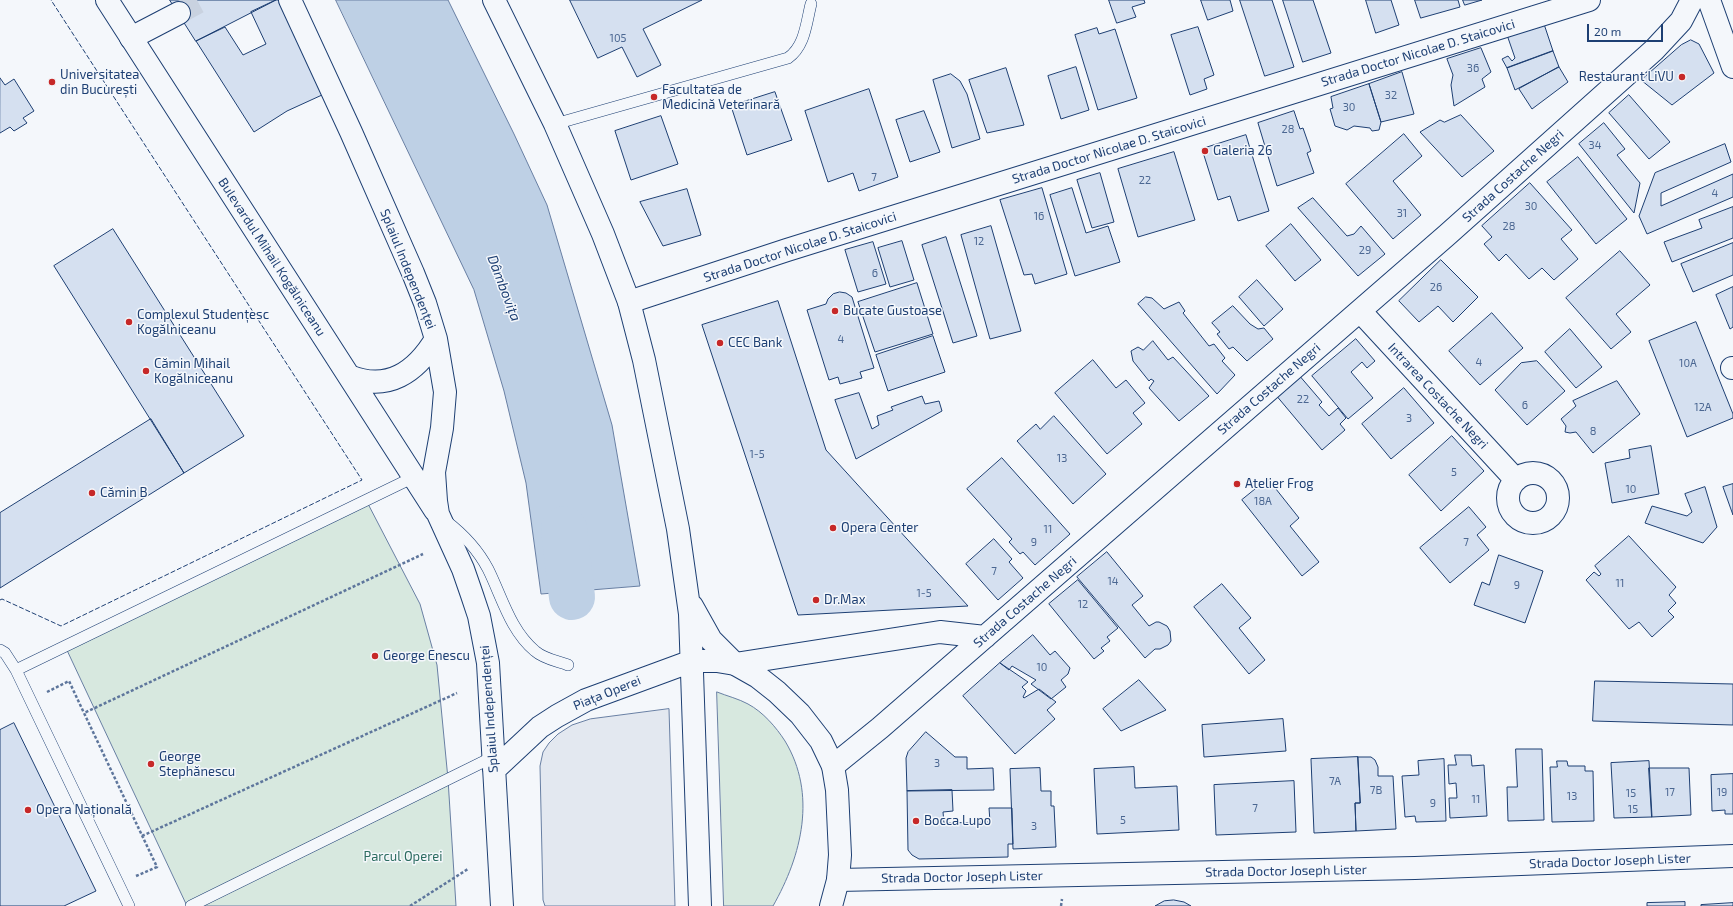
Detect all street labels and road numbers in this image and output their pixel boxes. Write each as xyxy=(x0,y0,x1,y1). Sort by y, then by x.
street label: Strada Doctor Nicolae D. Staicovici xyxy=(1319,16,1517,90)
street label: Strada Doctor Nicolae D. Staicovici xyxy=(1010,113,1208,187)
street label: Strada Costache Negri xyxy=(1459,126,1567,226)
street label: Bulevardul Mihail Kogălniceanu xyxy=(215,175,329,339)
street label: Splaiul Independenței xyxy=(377,207,439,331)
street label: Strada Doctor Nicolae D. Staicovici xyxy=(702,208,898,286)
street label: Strada Costache Negri xyxy=(1214,340,1324,438)
street label: Intrarea Costache Negri xyxy=(1385,340,1491,452)
street label: Strada Costache Negri xyxy=(970,553,1080,651)
street label: Splaiul Independenței xyxy=(477,645,501,773)
street label: Piața Operei xyxy=(571,672,643,714)
street label: Strada Doctor Joseph Lister xyxy=(1529,850,1691,872)
street label: Strada Doctor Joseph Lister xyxy=(1205,862,1367,880)
street label: Strada Doctor Joseph Lister xyxy=(881,868,1043,886)

